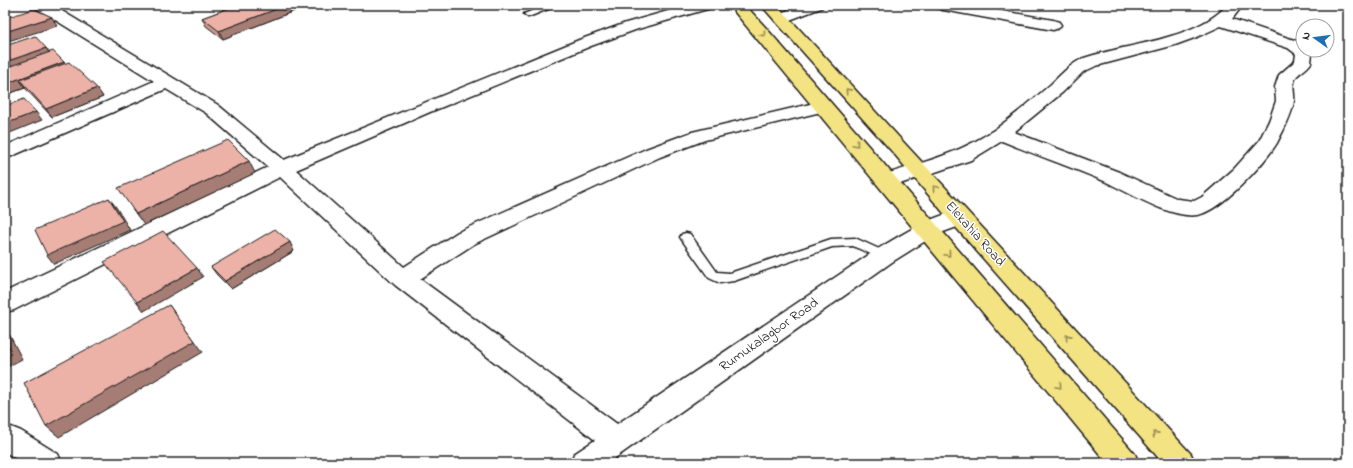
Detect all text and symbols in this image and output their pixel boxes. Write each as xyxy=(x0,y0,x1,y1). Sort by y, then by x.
north arrow xyxy=(1295,18,1335,58)
one-way arrow xyxy=(758,29,766,37)
text: N xyxy=(1298,30,1315,41)
one-way arrow xyxy=(845,88,853,96)
one-way arrow xyxy=(851,139,858,147)
one-way arrow xyxy=(932,185,939,193)
street label: Elekahia Road xyxy=(940,197,1010,271)
one-way arrow xyxy=(944,250,951,257)
street label: Rumukalagbor Road xyxy=(715,293,824,378)
one-way arrow xyxy=(1065,335,1072,342)
one-way arrow xyxy=(1055,381,1062,388)
one-way arrow xyxy=(1152,431,1159,439)

